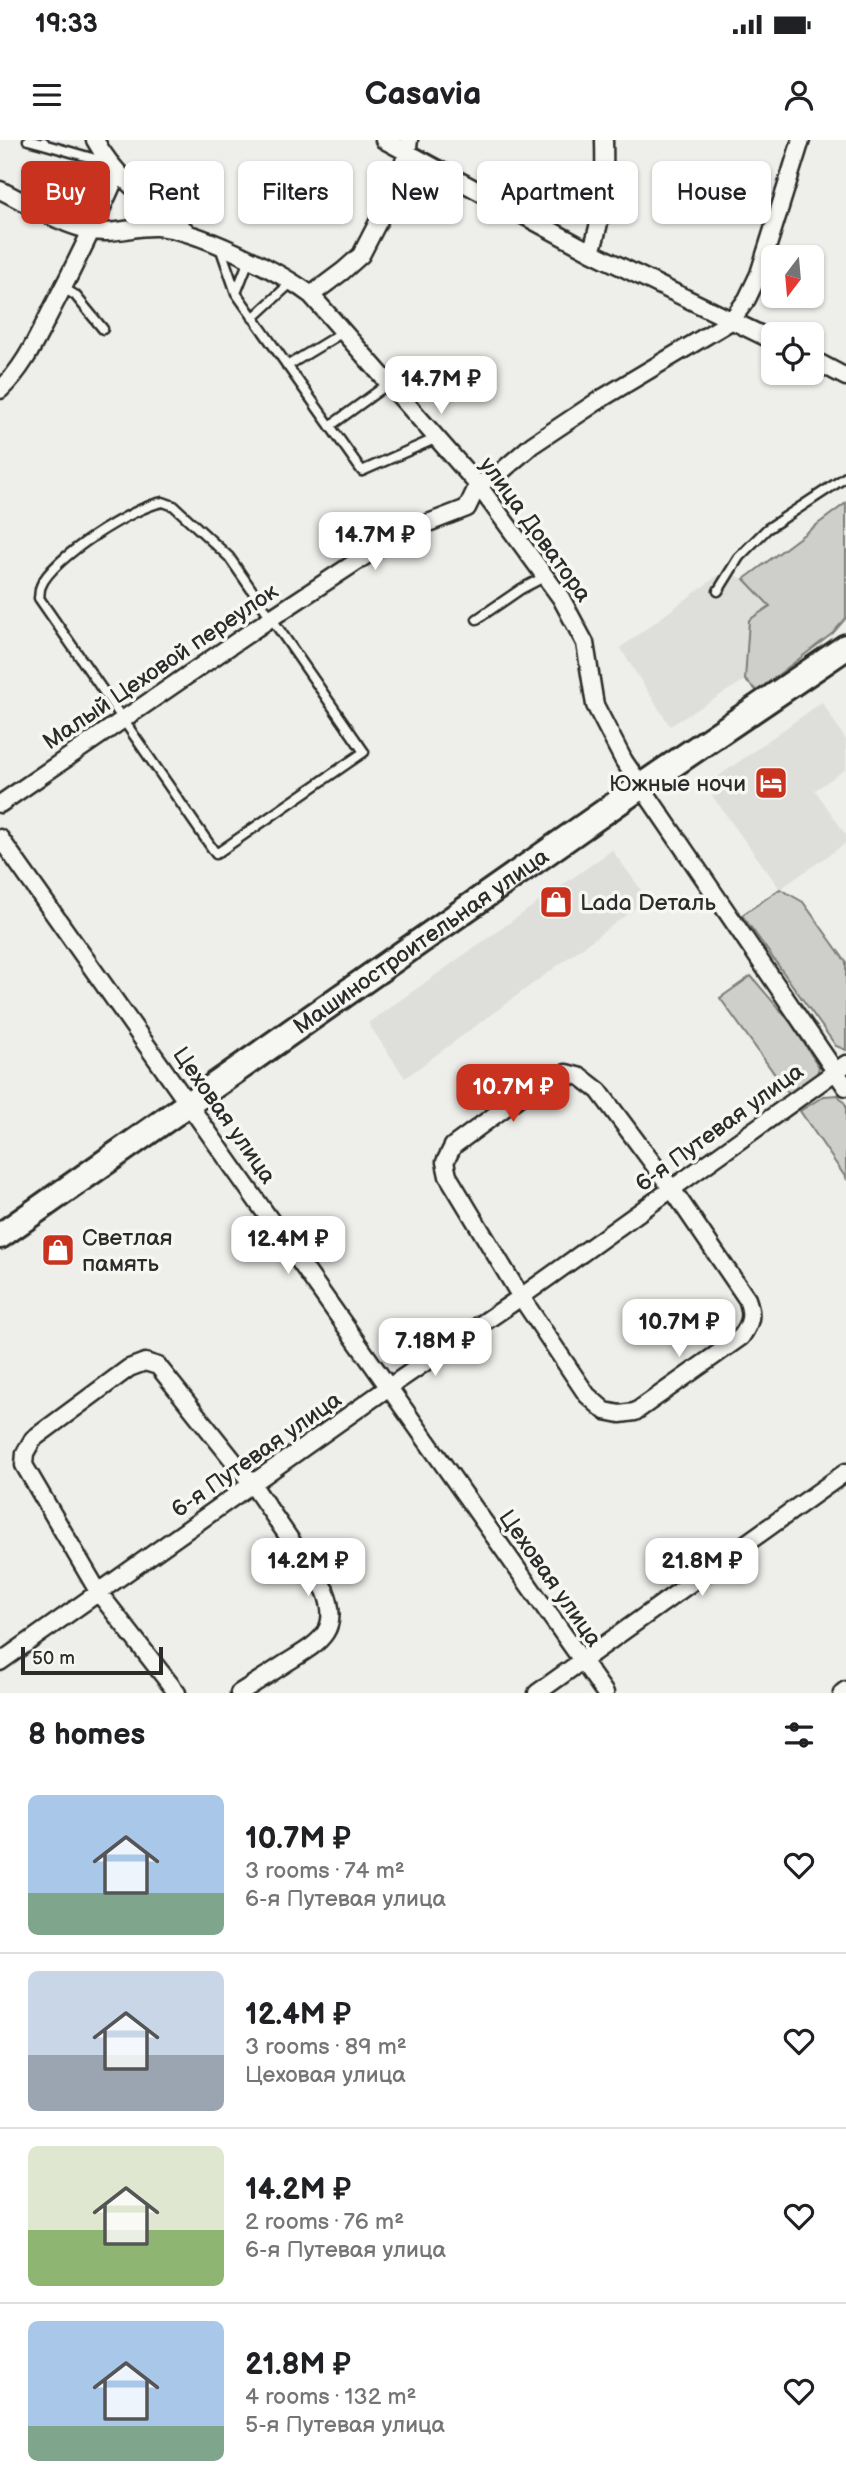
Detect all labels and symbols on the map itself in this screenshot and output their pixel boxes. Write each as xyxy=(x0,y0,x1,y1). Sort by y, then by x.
north arrow xyxy=(761,245,824,308)
pin: 14.7M ₽ xyxy=(376,356,506,416)
street label: улица Доватора xyxy=(473,452,597,608)
pin: 14.7M ₽ xyxy=(310,512,440,572)
street label: Малый Цеховой переулок xyxy=(38,577,284,756)
hotel icon: Южные ночи xyxy=(752,764,790,802)
place label: Южные ночи xyxy=(609,770,746,798)
street label: Машиностроительная улица xyxy=(288,842,555,1041)
shop icon: Lada Dеталь xyxy=(537,883,575,921)
place label: Lada Dеталь xyxy=(580,889,716,917)
street label: Цеховая улица xyxy=(167,1042,282,1190)
street label: 6-я Путевая улица xyxy=(630,1057,809,1198)
pin: 10.7M ₽ xyxy=(448,1065,578,1124)
pin: 12.4M ₽ xyxy=(223,1216,353,1276)
place label: Светлая память xyxy=(82,1224,173,1278)
shop icon: Светлая память xyxy=(39,1231,77,1269)
pin: 10.7M ₽ xyxy=(614,1300,744,1359)
pin: 7.18M ₽ xyxy=(370,1318,500,1378)
street label: 6-я Путевая улица xyxy=(166,1385,347,1524)
street label: Цеховая улица xyxy=(493,1505,608,1653)
pin: 14.2M ₽ xyxy=(243,1538,373,1598)
pin: 21.8M ₽ xyxy=(637,1538,767,1598)
scale bar xyxy=(21,1644,163,1676)

